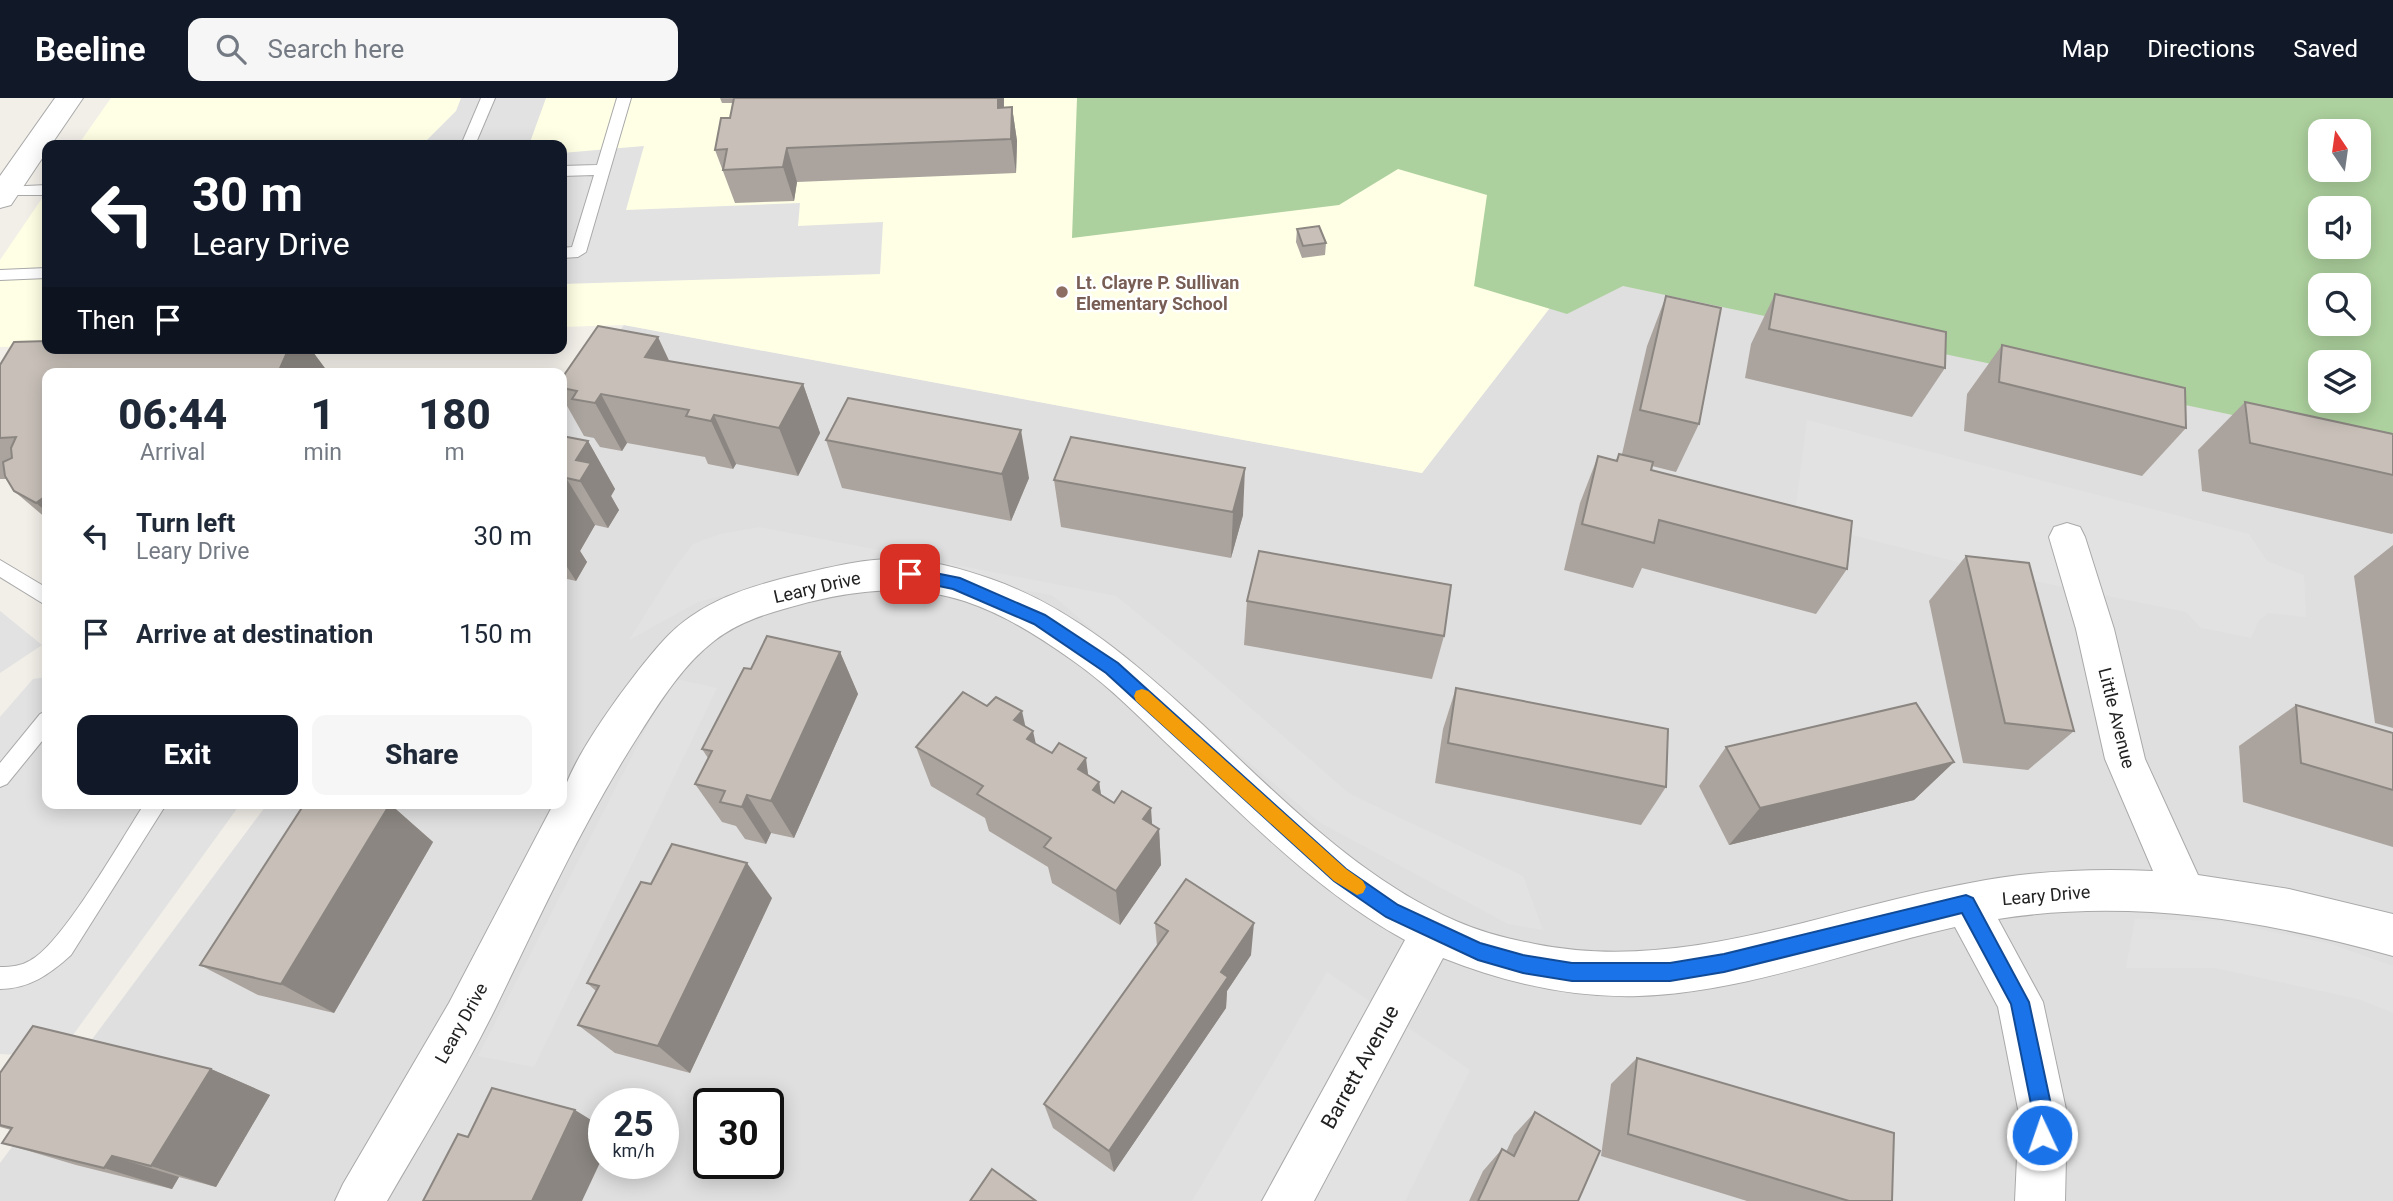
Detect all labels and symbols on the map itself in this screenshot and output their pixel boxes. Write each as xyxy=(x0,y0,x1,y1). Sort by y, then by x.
north arrow xyxy=(2308,119,2371,182)
place label: Lt. Clayre P. Sullivan Elementary School xyxy=(1076,272,1239,314)
marker: Lt. Clayre P. Sullivan Elementary School xyxy=(1054,284,1070,300)
pin xyxy=(880,544,940,604)
street label: Leary Drive xyxy=(771,567,863,607)
street label: Little Avenue xyxy=(2094,665,2140,771)
street label: Leary Drive xyxy=(2001,881,2091,909)
street label: Leary Drive xyxy=(430,979,492,1067)
street label: Barrett Avenue xyxy=(1316,1001,1404,1133)
speed limit sign: 30 xyxy=(693,1088,784,1179)
position arrow xyxy=(2005,1098,2079,1172)

